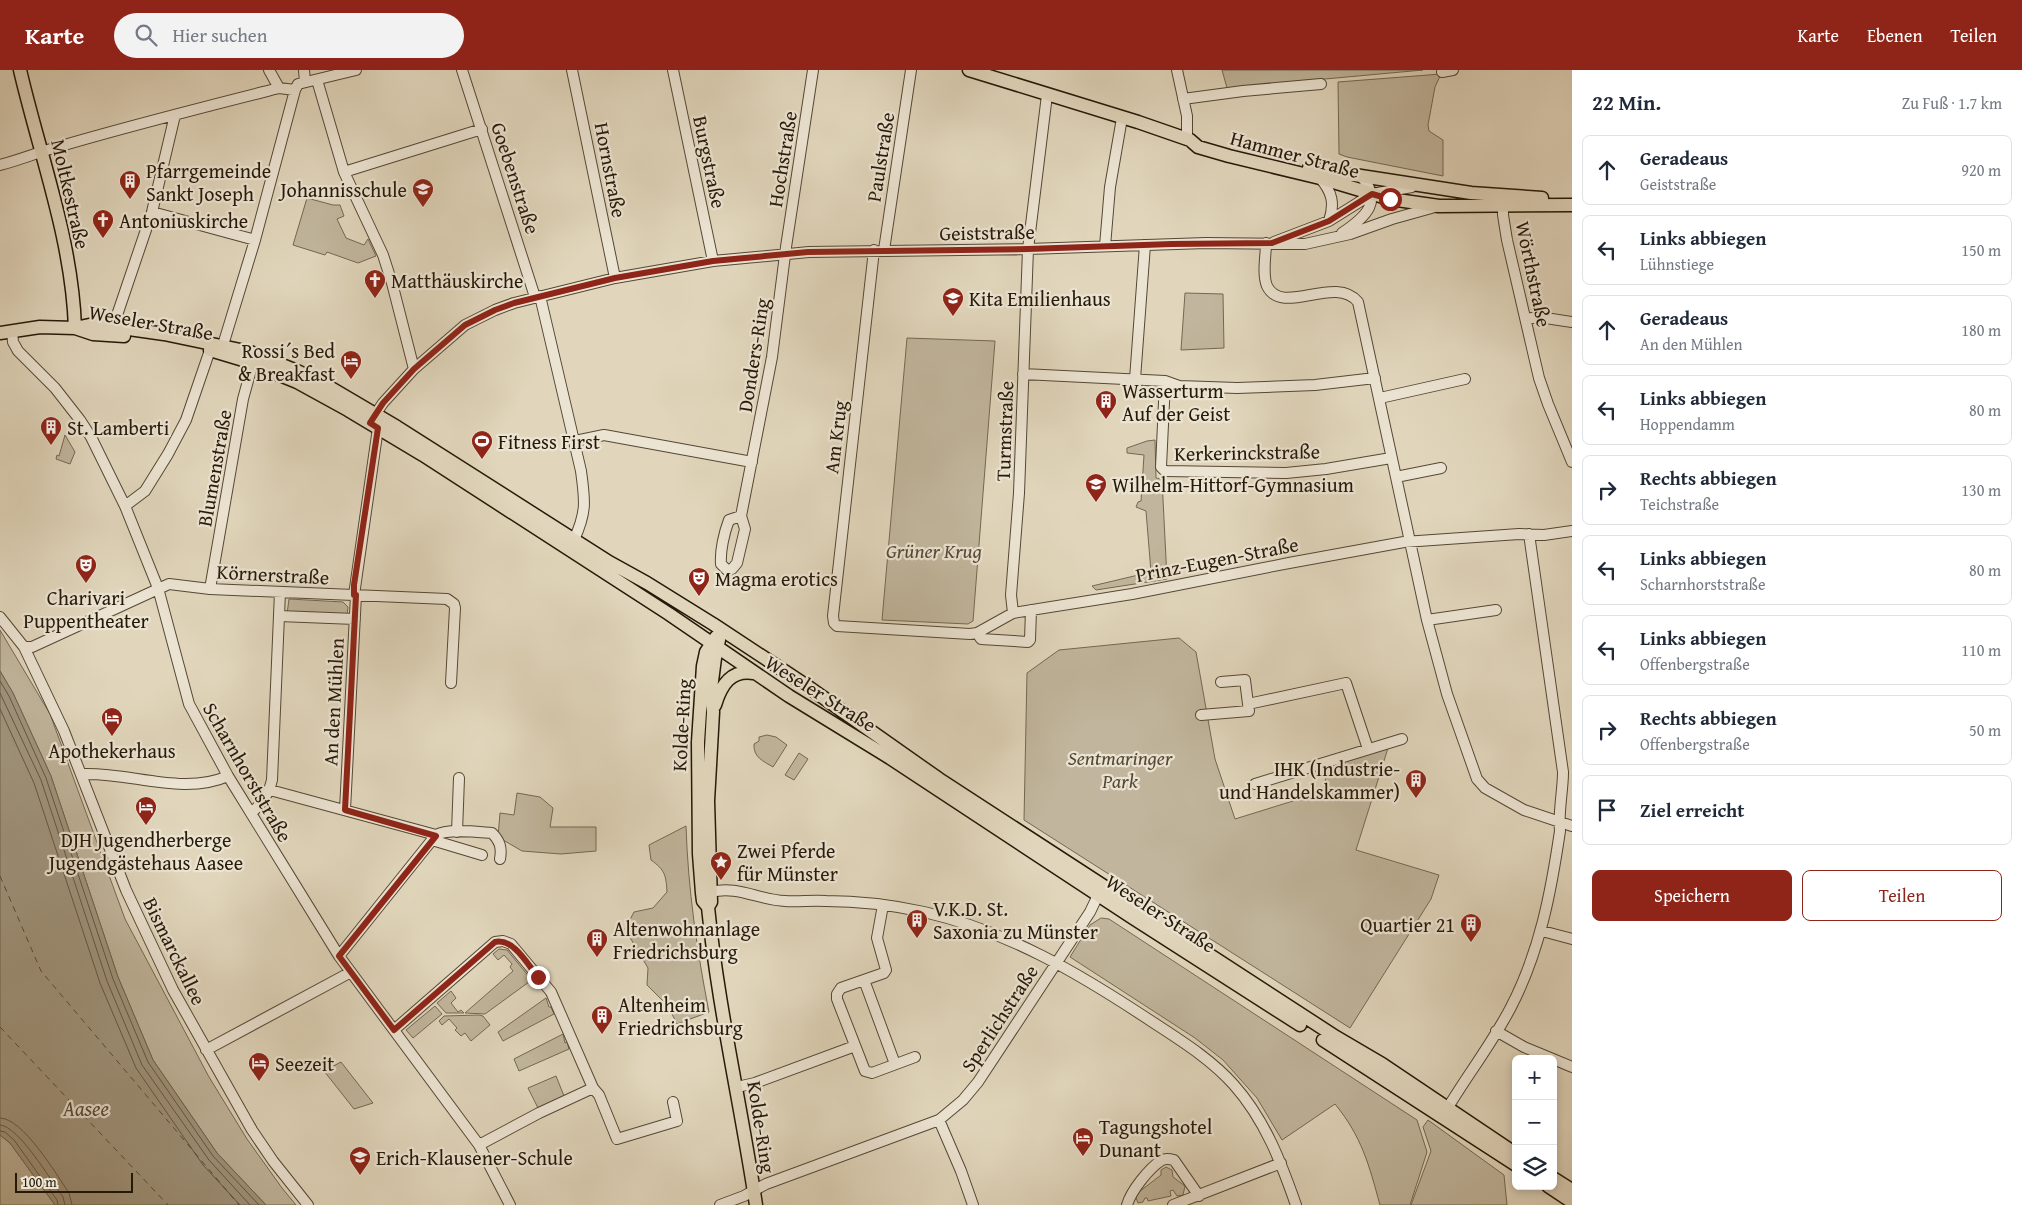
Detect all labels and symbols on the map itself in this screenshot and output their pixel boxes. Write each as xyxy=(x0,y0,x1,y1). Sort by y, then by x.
street label: Hochstraße xyxy=(760,109,804,209)
street label: Paulstraße xyxy=(859,110,901,204)
street label: Burgstraße xyxy=(686,113,734,211)
street label: Goebenstraße xyxy=(484,118,548,238)
street label: Hornstraße xyxy=(588,120,634,220)
street label: Hammer Straße xyxy=(1227,123,1363,185)
street label: Moltkestraße xyxy=(44,136,98,252)
place label: Pfarrgemeinde Sankt Joseph xyxy=(146,156,271,208)
building icon: Pfarrgemeinde Sankt Joseph xyxy=(118,169,142,200)
place label: Johannisschule xyxy=(277,175,407,204)
school or university icon: Johannisschule xyxy=(411,177,435,208)
route start xyxy=(1379,188,1402,211)
place label: Antoniuskirche xyxy=(119,206,248,235)
church icon: Antoniuskirche xyxy=(91,208,115,239)
street label: Geiststraße xyxy=(939,217,1035,247)
street label: Wörthstraße xyxy=(1509,218,1559,330)
place label: Matthäuskirche xyxy=(391,266,523,295)
church icon: Matthäuskirche xyxy=(363,268,387,299)
place label: Kita Emilienhaus xyxy=(969,284,1111,313)
school or university icon: Kita Emilienhaus xyxy=(941,286,965,317)
street label: Donders-Ring xyxy=(730,296,776,414)
street label: Weseler Straße xyxy=(86,297,216,347)
place label: Rossi´s Bed & Breakfast xyxy=(238,336,335,388)
hotel icon: Rossi´s Bed & Breakfast xyxy=(339,349,363,380)
place label: Wasserturm Auf der Geist xyxy=(1122,376,1230,428)
street label: Turmstraße xyxy=(988,380,1020,482)
building icon: Wasserturm Auf der Geist xyxy=(1094,389,1118,420)
street label: Am Krug xyxy=(816,399,854,475)
street label: Blumenstraße xyxy=(189,407,239,529)
place label: St. Lamberti xyxy=(67,413,170,442)
building icon: St. Lamberti xyxy=(39,415,63,446)
place label: Fitness First xyxy=(498,427,600,456)
sports icon: Fitness First xyxy=(470,429,494,460)
street label: Kerkerinckstraße xyxy=(1174,436,1320,468)
place label: Wilhelm-Hittorf-Gymnasium xyxy=(1112,470,1355,499)
school or university icon: Wilhelm-Hittorf-Gymnasium xyxy=(1084,472,1108,503)
street label: Prinz-Eugen-Straße xyxy=(1133,529,1301,589)
park label: Grüner Krug xyxy=(886,536,982,565)
theatre icon: Charivari Puppentheater xyxy=(74,553,98,584)
street label: Körnerstraße xyxy=(216,557,330,591)
place label: Magma erotics xyxy=(715,564,838,593)
theatre icon: Magma erotics xyxy=(687,566,711,597)
place label: Charivari Puppentheater xyxy=(23,583,149,635)
street label: An den Mühlen xyxy=(315,637,351,767)
street label: Weseler Straße xyxy=(760,647,882,739)
street label: Kolde-Ring xyxy=(664,678,698,772)
street label: Scharnhorststraße xyxy=(196,697,300,847)
hotel icon: Apothekerhaus xyxy=(100,706,124,737)
place label: Apothekerhaus xyxy=(48,736,176,765)
park label: Sentmaringer Park xyxy=(1068,743,1173,795)
place label: IHK (Industrie- und Handelskammer) xyxy=(1219,754,1400,806)
building icon: IHK (Industrie- und Handelskammer) xyxy=(1404,768,1428,799)
hotel icon: DJH Jugendherberge Jugendgästehaus Aasee xyxy=(134,795,158,826)
place label: DJH Jugendherberge Jugendgästehaus Aasee xyxy=(46,825,243,877)
place label: Zwei Pferde für Münster xyxy=(737,836,838,888)
place icon: Zwei Pferde für Münster xyxy=(709,850,733,881)
street label: Weseler Straße xyxy=(1100,867,1222,959)
street label: Bismarckallee xyxy=(136,892,214,1010)
place label: V.K.D. St. Saxonia zu Münster xyxy=(933,894,1098,946)
building icon: V.K.D. St. Saxonia zu Münster xyxy=(905,908,929,939)
place label: Quartier 21 xyxy=(1360,910,1455,939)
building icon: Quartier 21 xyxy=(1459,912,1483,943)
place label: Altenwohnanlage Friedrichsburg xyxy=(613,914,760,966)
building icon: Altenwohnanlage Friedrichsburg xyxy=(585,927,609,958)
street label: Sperlichstraße xyxy=(953,959,1045,1077)
route end xyxy=(527,966,550,989)
place label: Altenheim Friedrichsburg xyxy=(618,990,743,1042)
building icon: Altenheim Friedrichsburg xyxy=(590,1004,614,1035)
place label: Seezeit xyxy=(275,1049,334,1078)
hotel icon: Seezeit xyxy=(247,1051,271,1082)
street label: Kolde-Ring xyxy=(740,1079,784,1175)
water label: Aasee xyxy=(62,1093,109,1124)
place label: Tagungshotel Dunant xyxy=(1099,1112,1213,1164)
hotel icon: Tagungshotel Dunant xyxy=(1071,1126,1095,1157)
place label: Erich-Klausener-Schule xyxy=(376,1143,573,1172)
school or university icon: Erich-Klausener-Schule xyxy=(348,1145,372,1176)
scale bar xyxy=(15,1170,132,1193)

